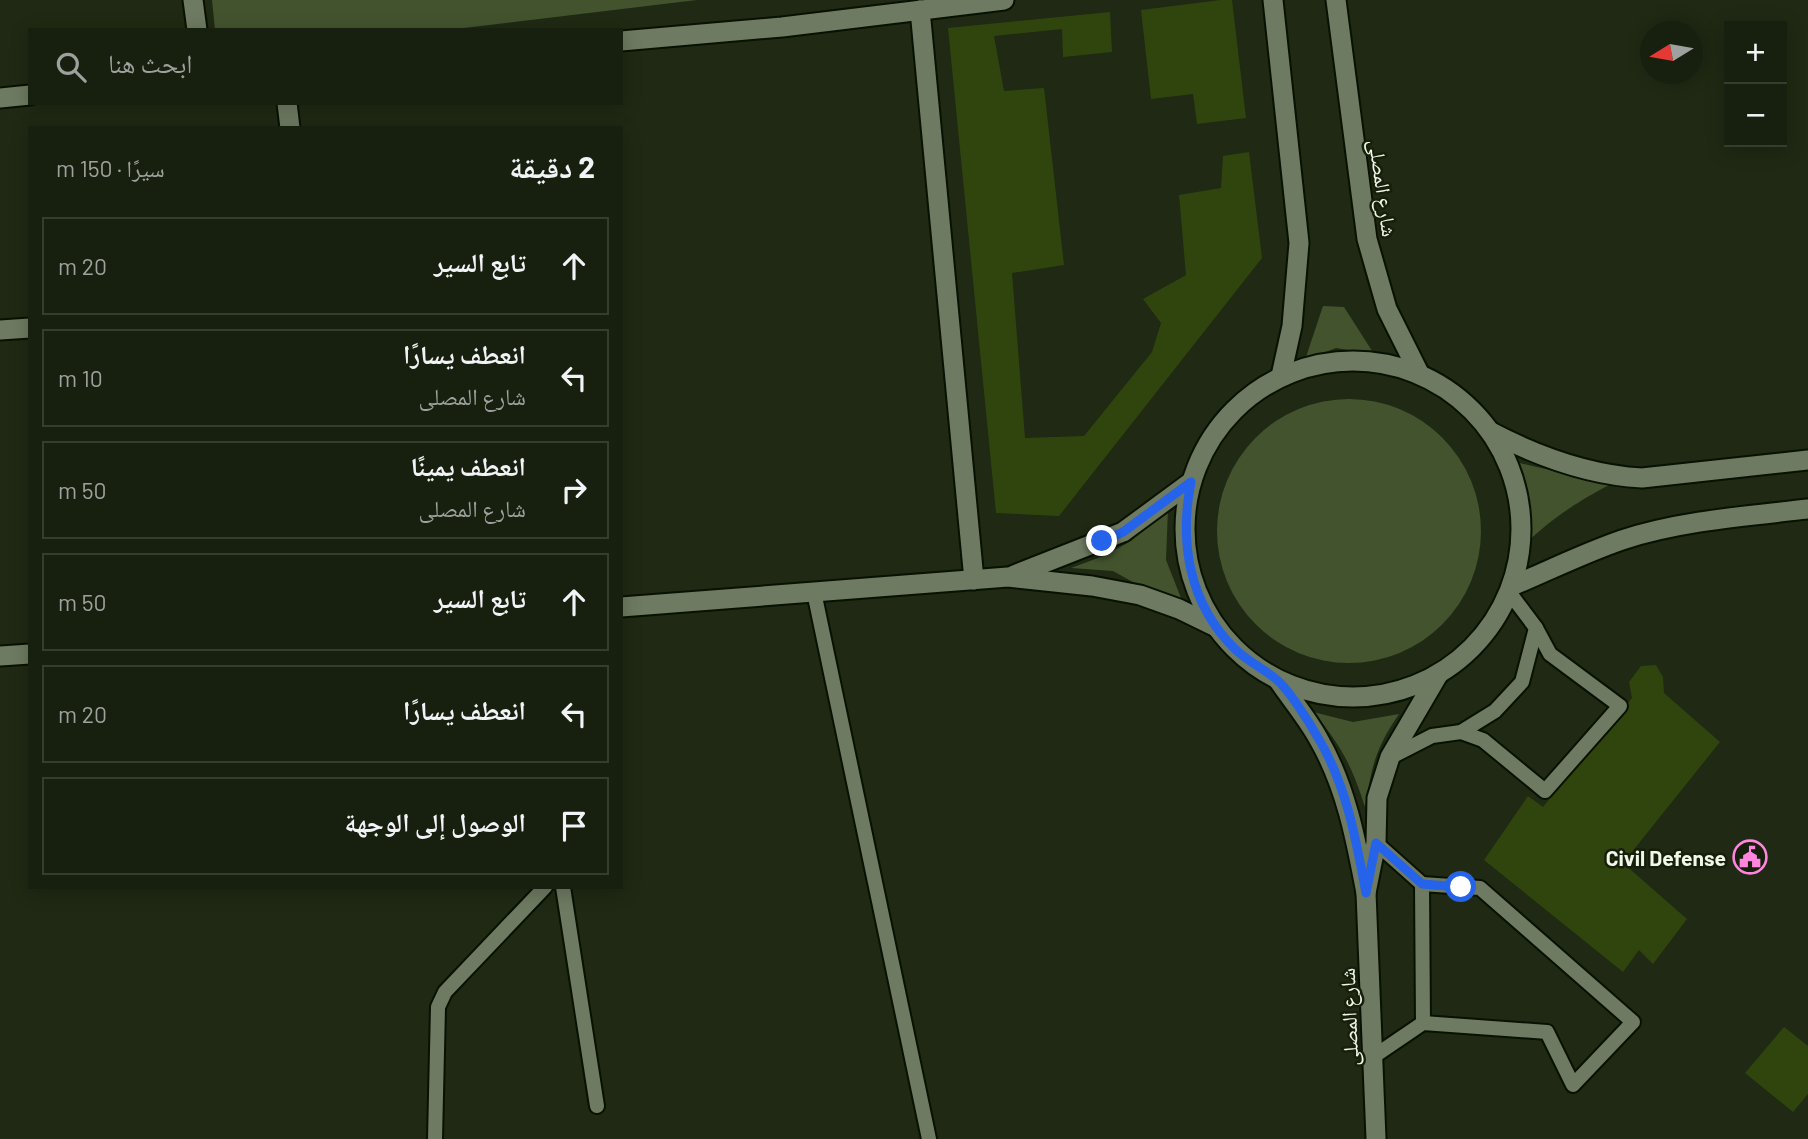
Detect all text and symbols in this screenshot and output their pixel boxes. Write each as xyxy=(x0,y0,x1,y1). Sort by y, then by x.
north arrow xyxy=(1640,21,1703,84)
map controls xyxy=(1724,21,1787,147)
button: + xyxy=(1724,21,1787,84)
search box xyxy=(28,28,623,105)
text: ابحث هنا xyxy=(108,47,192,78)
icon: search xyxy=(52,48,90,86)
button: − xyxy=(1724,84,1787,147)
street label: شارع المصلى xyxy=(1363,138,1403,239)
text: 2 دقيقة xyxy=(509,148,595,184)
text: سيرًا · 150 m xyxy=(56,154,165,182)
text: تابع السير xyxy=(434,246,526,277)
icon: ahead xyxy=(555,247,593,285)
text: 20 m xyxy=(58,252,107,280)
text: انعطف يسارًا xyxy=(403,338,526,369)
icon: left xyxy=(555,359,593,397)
text: 10 m xyxy=(58,364,103,392)
text: شارع المصلى xyxy=(418,382,526,410)
text: انعطف يمينًا xyxy=(411,450,526,481)
icon: right xyxy=(555,471,593,509)
text: 50 m xyxy=(58,476,106,504)
text: شارع المصلى xyxy=(418,494,526,522)
route end xyxy=(1086,525,1117,556)
text: تابع السير xyxy=(434,582,526,613)
icon: ahead xyxy=(555,583,593,621)
text: 50 m xyxy=(58,588,106,616)
text: انعطف يسارًا xyxy=(403,694,526,725)
icon: left xyxy=(555,695,593,733)
text: 20 m xyxy=(58,700,107,728)
text: الوصول إلى الوجهة xyxy=(345,806,526,837)
icon: arrive xyxy=(555,807,593,845)
public building icon: Civil Defense xyxy=(1731,838,1769,876)
place label: Civil Defense xyxy=(1606,845,1726,870)
route start xyxy=(1445,871,1476,902)
street label: شارع المصلى xyxy=(1334,967,1364,1066)

